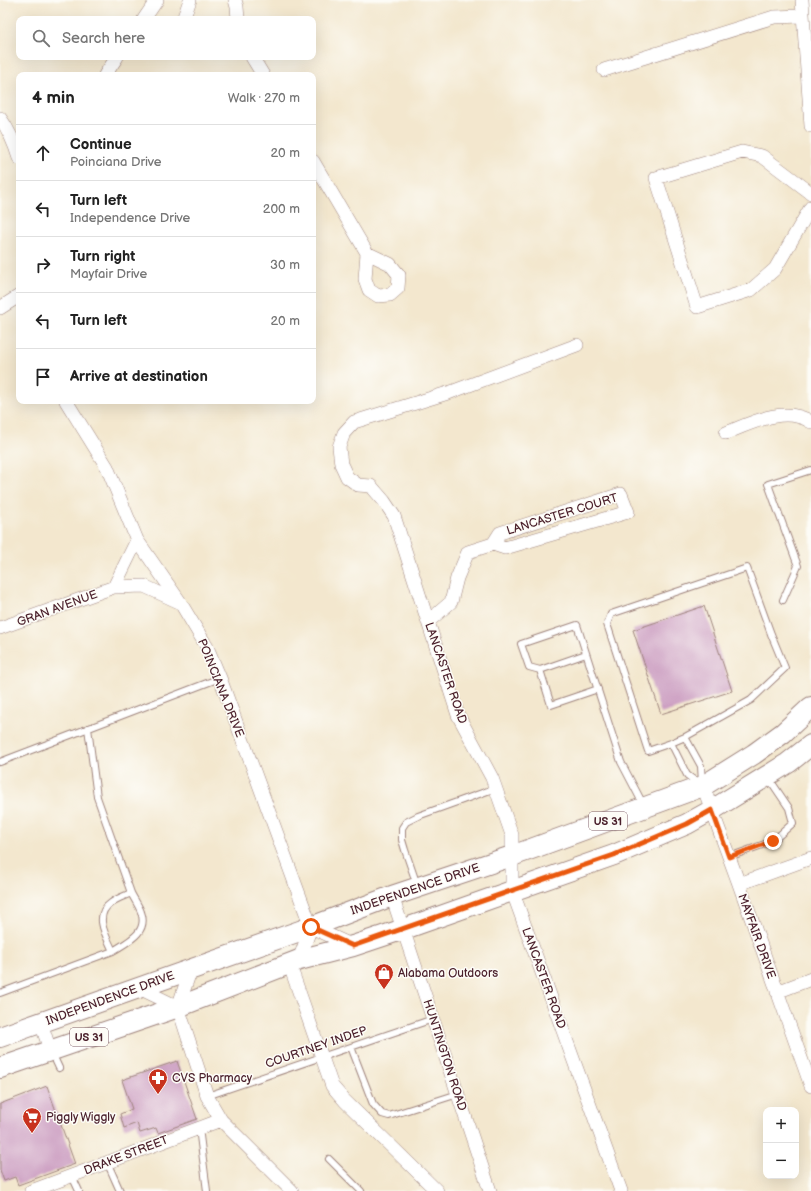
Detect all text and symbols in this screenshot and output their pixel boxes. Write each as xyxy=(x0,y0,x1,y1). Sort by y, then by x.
search box xyxy=(16,16,316,60)
icon: search xyxy=(30,27,52,49)
text: Search here xyxy=(62,29,145,48)
text: 4 min xyxy=(32,88,75,108)
text: Walk · 270 m xyxy=(228,90,300,106)
text: Continue xyxy=(70,135,132,154)
icon: ahead xyxy=(32,142,54,164)
text: 20 m xyxy=(270,145,300,161)
text: Poinciana Drive xyxy=(70,154,162,170)
text: Turn left xyxy=(70,191,127,210)
icon: left xyxy=(32,198,54,220)
text: 200 m xyxy=(263,201,300,217)
text: Independence Drive xyxy=(70,210,190,226)
text: Turn right xyxy=(70,247,135,266)
icon: right xyxy=(32,254,54,276)
text: 30 m xyxy=(270,257,300,273)
text: Mayfair Drive xyxy=(70,266,147,282)
icon: left xyxy=(32,310,54,332)
text: Turn left xyxy=(70,311,127,330)
text: 20 m xyxy=(270,313,300,329)
icon: arrive xyxy=(32,366,54,388)
text: Arrive at destination xyxy=(70,367,208,386)
street label: LANCASTER COURT xyxy=(505,490,620,539)
street label: GRAN AVENUE xyxy=(15,587,100,630)
street label: LANCASTER ROAD xyxy=(421,620,470,726)
street label: POINCIANA DRIVE xyxy=(194,637,247,740)
road number: US 31 xyxy=(589,812,627,830)
route end xyxy=(764,832,782,850)
street label: INDEPENDENCE DRIVE xyxy=(349,860,482,919)
street label: MAYFAIR DRIVE xyxy=(734,892,779,981)
route start xyxy=(302,918,320,936)
street label: LANCASTER ROAD xyxy=(518,926,569,1031)
shop icon: Alabama Outdoors xyxy=(373,962,395,990)
place label: Alabama Outdoors xyxy=(398,966,498,981)
street label: INDEPENDENCE DRIVE xyxy=(44,968,177,1029)
street label: HUNTINGTON ROAD xyxy=(419,998,470,1113)
street label: COURTNEY INDEP xyxy=(263,1023,369,1072)
road number: US 31 xyxy=(70,1028,108,1046)
pharmacy icon: CVS Pharmacy xyxy=(147,1067,169,1095)
place label: CVS Pharmacy xyxy=(172,1071,253,1086)
supermarket icon: Piggly Wiggly xyxy=(21,1106,43,1134)
map controls xyxy=(763,1107,799,1179)
button: + xyxy=(763,1107,799,1143)
place label: Piggly Wiggly xyxy=(46,1110,116,1125)
street label: DRAKE STREET xyxy=(82,1132,171,1178)
button: − xyxy=(763,1143,799,1179)

